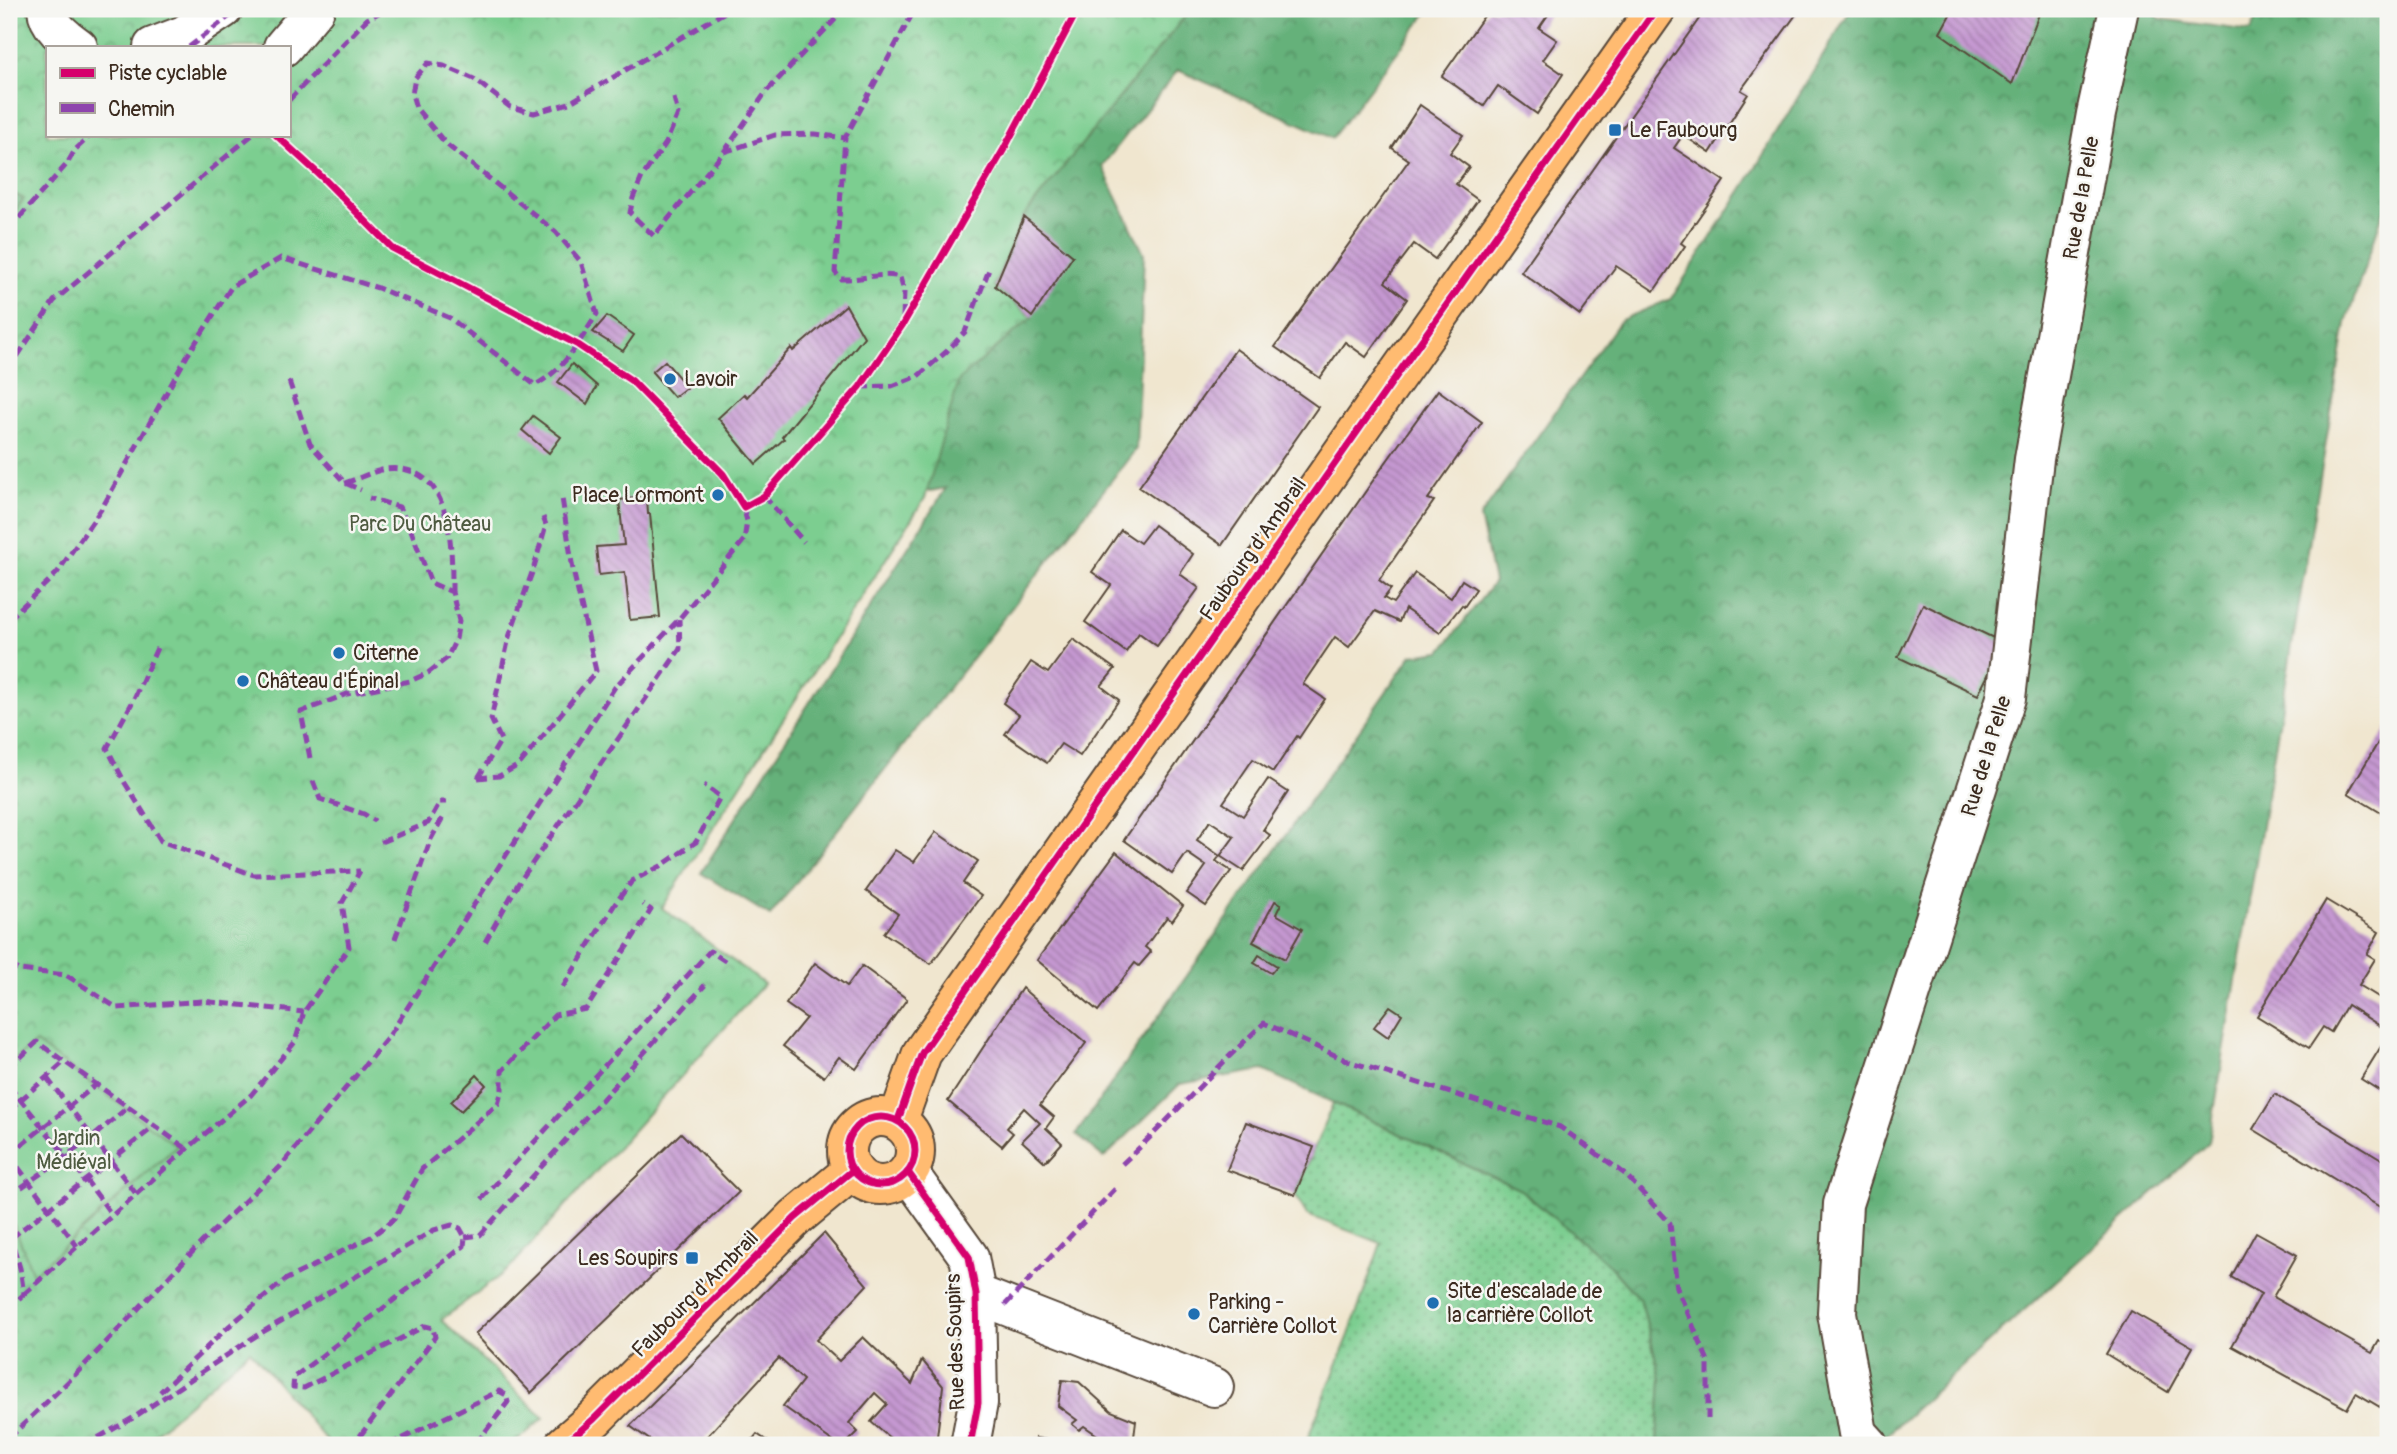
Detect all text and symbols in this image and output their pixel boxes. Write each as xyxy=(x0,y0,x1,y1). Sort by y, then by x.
legend xyxy=(46,46,290,136)
text: Piste cyclable xyxy=(108,60,227,87)
text: Chemin xyxy=(108,96,175,123)
place label: Le Faubourg xyxy=(1629,117,1737,144)
marker: Le Faubourg xyxy=(1607,122,1623,138)
street label: Rue de la Pelle xyxy=(2057,134,2106,262)
place label: Lavoir xyxy=(684,366,738,393)
marker: Lavoir xyxy=(662,371,678,387)
street label: Faubourg d'Ambrail xyxy=(1194,472,1313,626)
place label: Place Lormont xyxy=(572,482,705,509)
marker: Place Lormont xyxy=(710,487,726,503)
park label: Parc Du Château xyxy=(349,511,491,538)
place label: Citerne xyxy=(353,640,419,667)
marker: Citerne xyxy=(331,645,347,661)
place label: Château d'Épinal xyxy=(257,668,399,695)
marker: Château d'Épinal xyxy=(235,673,251,689)
street label: Rue de la Pelle xyxy=(1955,692,2018,820)
park label: Jardin Médiéval xyxy=(36,1125,112,1176)
street label: Faubourg d'Ambrail xyxy=(626,1225,765,1364)
place label: Les Soupirs xyxy=(577,1245,679,1272)
marker: Les Soupirs xyxy=(684,1250,700,1266)
street label: Rue des Soupirs xyxy=(940,1272,971,1411)
place label: Site d'escalade de la carrière Collot xyxy=(1447,1278,1603,1329)
place label: Parking - Carrière Collot xyxy=(1208,1289,1337,1340)
marker: Site d'escalade de la carrière Collot xyxy=(1425,1295,1441,1311)
marker: Parking - Carrière Collot xyxy=(1186,1306,1202,1322)

